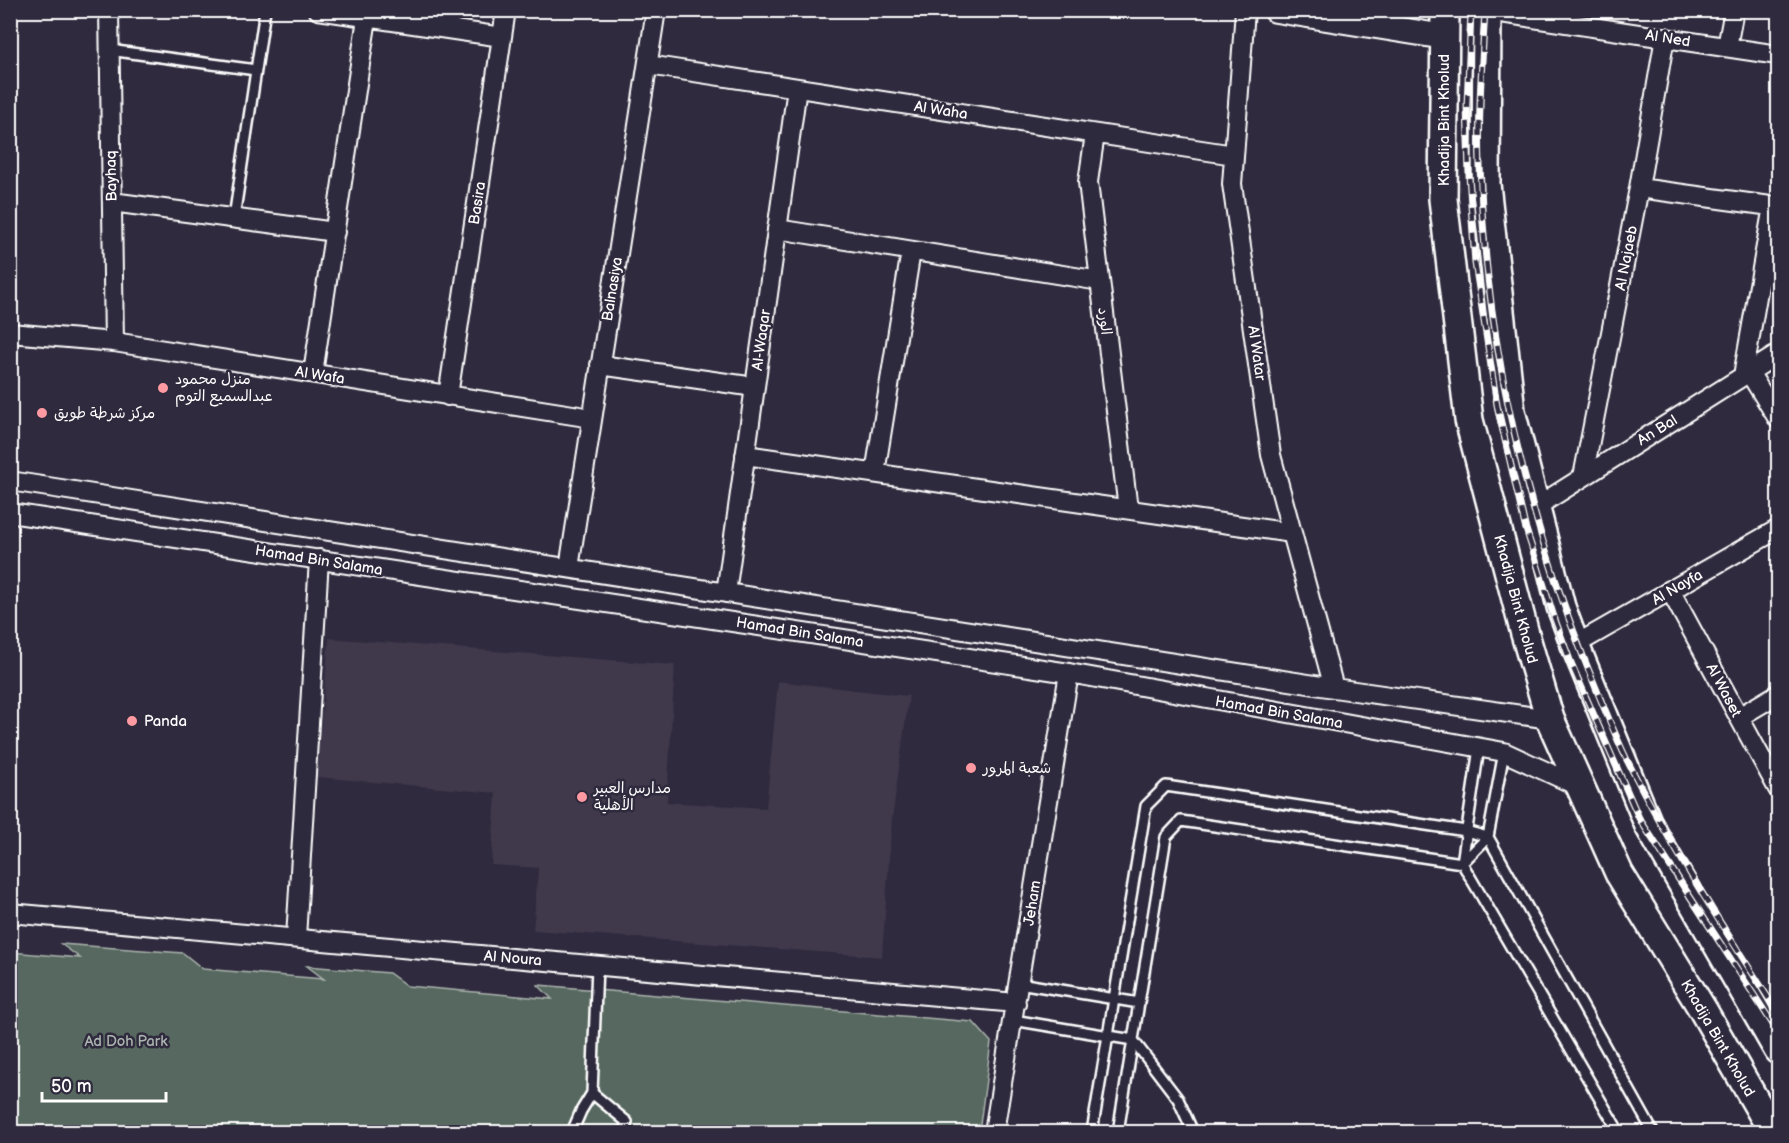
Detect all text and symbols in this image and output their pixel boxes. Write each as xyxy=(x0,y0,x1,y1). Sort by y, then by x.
street label: Al Ned xyxy=(1644,26,1692,51)
street label: Khadija Bint Kholud xyxy=(1435,54,1454,186)
street label: Al Waha xyxy=(913,97,969,124)
street label: Bayhaq xyxy=(102,150,121,202)
street label: Basira xyxy=(465,180,490,226)
street label: Al Najaeb xyxy=(1611,223,1642,292)
street label: Balnasiya xyxy=(598,256,627,323)
street label: الورد xyxy=(1093,306,1116,336)
street label: Al-Waqar xyxy=(748,308,775,372)
street label: Al Watar xyxy=(1243,324,1270,382)
street label: Al Wafa xyxy=(294,362,346,389)
place label: منزل محمود عبدالسميع التوم xyxy=(175,370,273,407)
marker: منزل محمود عبدالسميع التوم xyxy=(156,381,170,395)
place label: مركز شرطة طويق xyxy=(54,404,155,423)
marker: مركز شرطة طويق xyxy=(35,406,49,420)
street label: An Bal xyxy=(1634,411,1681,450)
street label: Khadija Bint Kholud xyxy=(1489,533,1542,666)
street label: Hamad Bin Salama xyxy=(254,541,384,580)
street label: Al Nayfa xyxy=(1648,565,1706,610)
street label: Hamad Bin Salama xyxy=(735,613,865,652)
street label: Al Waset xyxy=(1702,660,1746,721)
street label: Hamad Bin Salama xyxy=(1214,692,1344,733)
place label: Panda xyxy=(144,712,187,731)
marker: Panda xyxy=(125,714,139,728)
place label: شعبة المرور xyxy=(982,759,1051,778)
marker: شعبة المرور xyxy=(964,761,978,775)
place label: مدارس العبير الأهلية xyxy=(592,779,671,815)
marker: مدارس العبير الأهلية xyxy=(575,790,589,804)
street label: Jeham xyxy=(1020,879,1045,927)
street label: Al Noura xyxy=(483,946,543,970)
street label: Khadija Bint Kholud xyxy=(1676,976,1759,1100)
park label: Ad Doh Park xyxy=(84,1032,168,1051)
scale bar xyxy=(42,1065,166,1103)
text: 50 m xyxy=(51,1076,92,1097)

